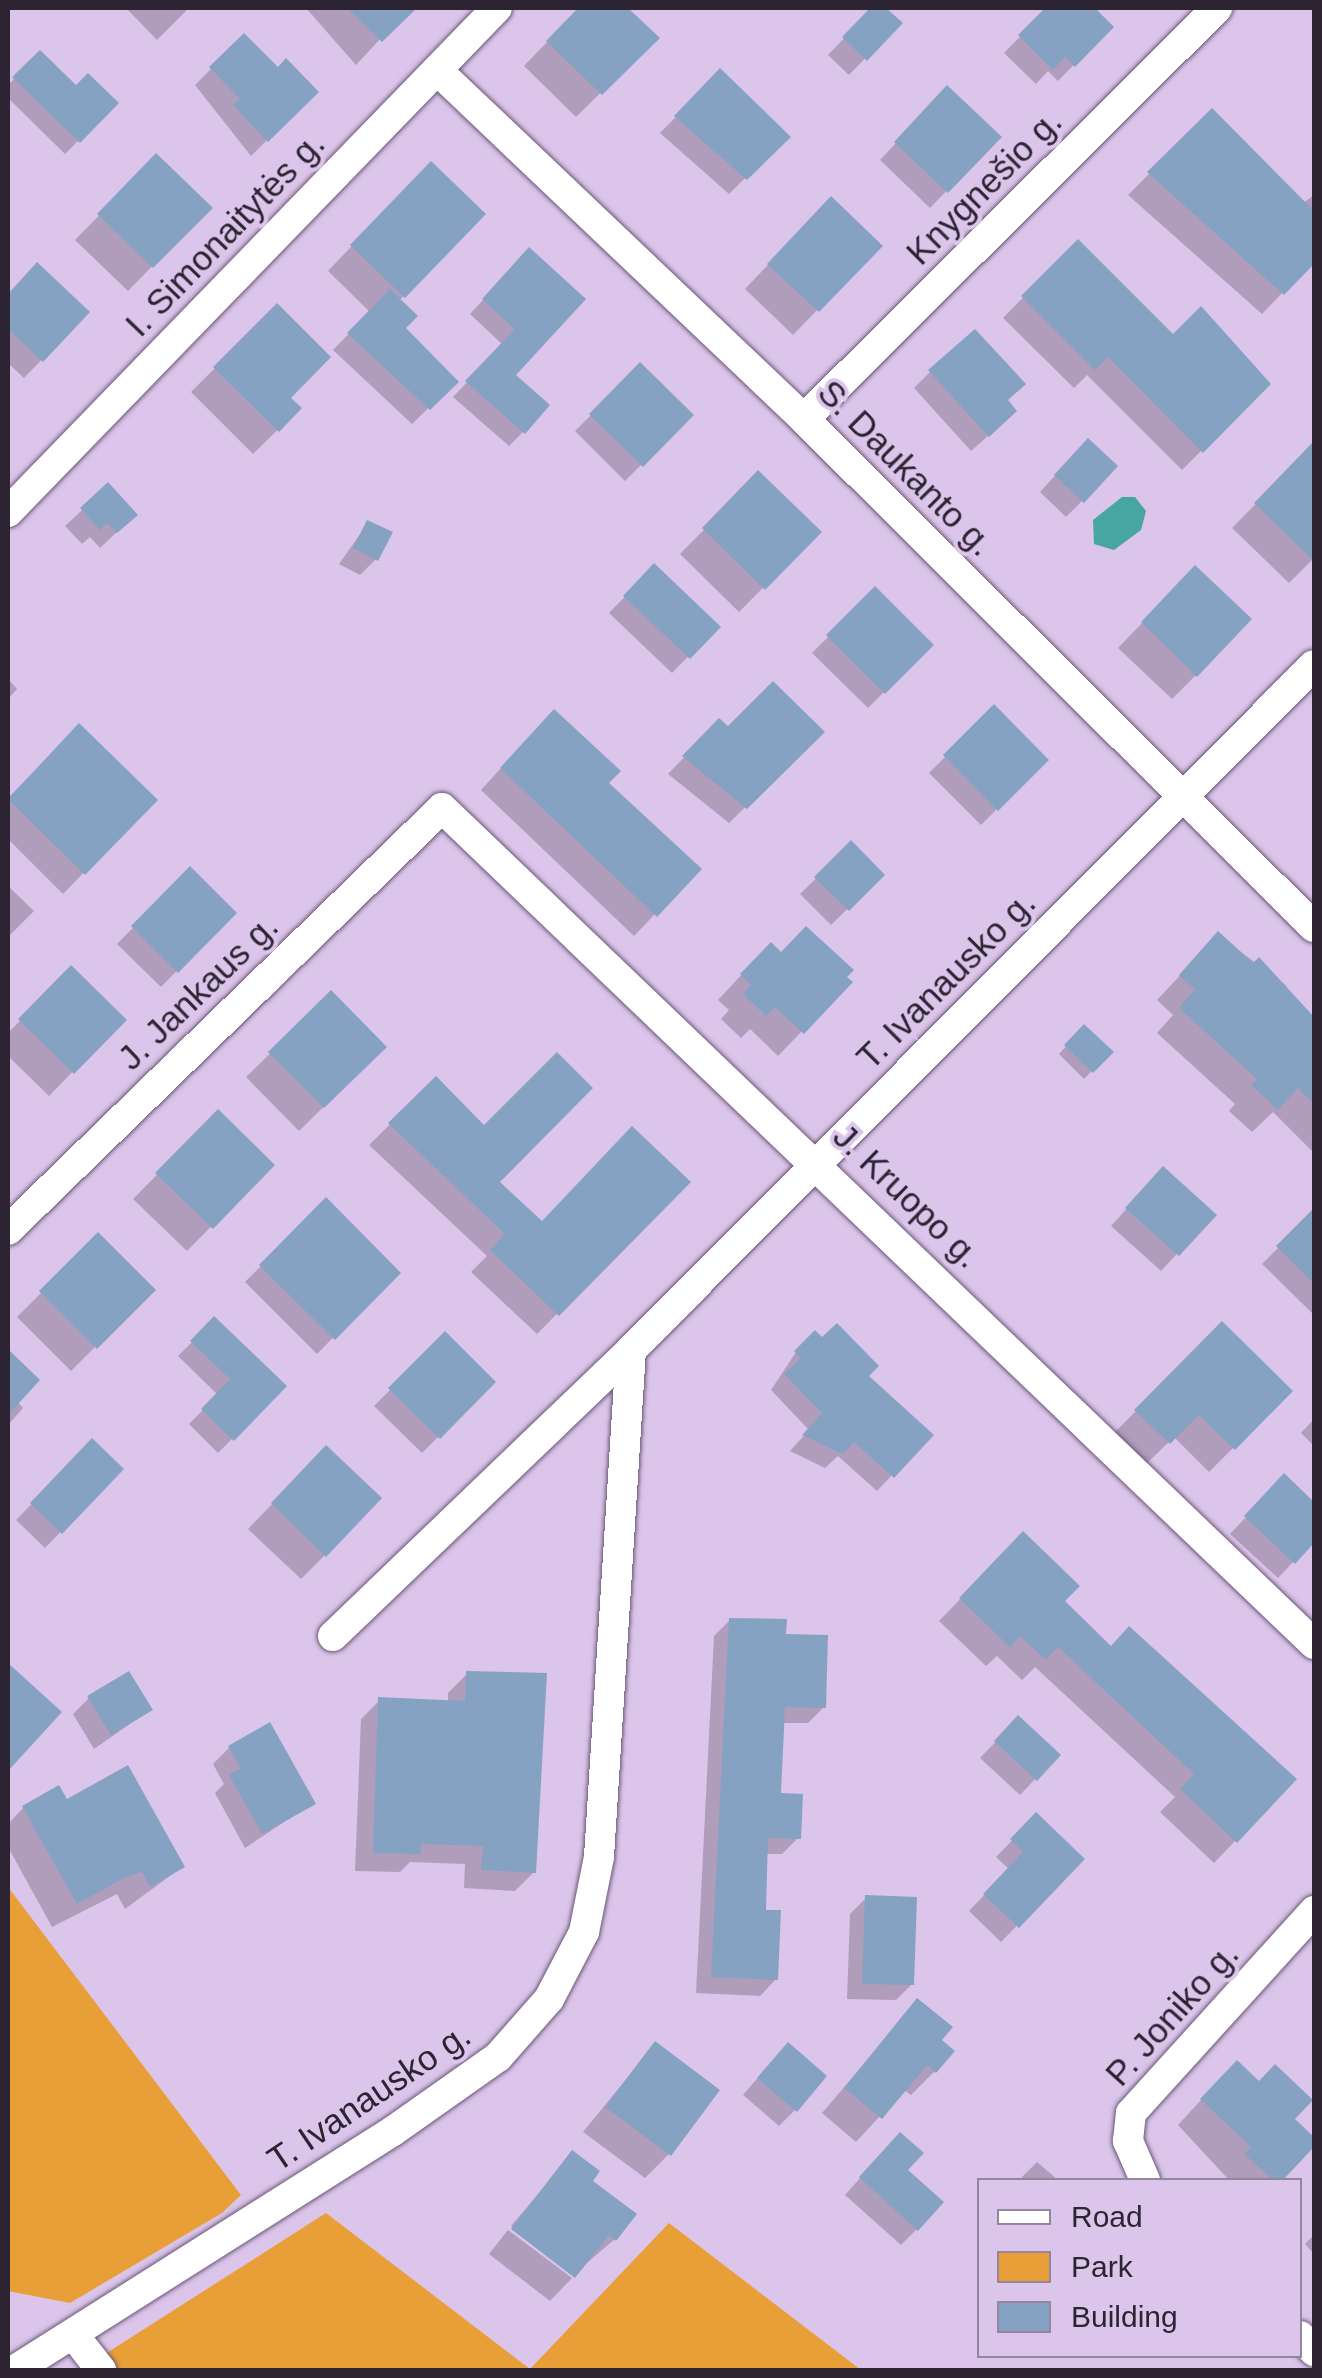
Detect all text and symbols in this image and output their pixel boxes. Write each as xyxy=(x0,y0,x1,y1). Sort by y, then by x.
street label: Knygnešio g. xyxy=(898,101,1070,273)
street label: I. Simonaitytės g. xyxy=(117,123,333,345)
street label: S. Daukanto g. xyxy=(809,371,1003,565)
street label: T. Ivanausko g. xyxy=(848,882,1044,1078)
street label: J. Jankaus g. xyxy=(109,905,287,1079)
street label: J. Kruopo g. xyxy=(825,1115,989,1277)
street label: P. Joniko g. xyxy=(1097,1934,1247,2094)
street label: T. Ivanausko g. xyxy=(260,2014,478,2180)
legend xyxy=(977,2178,1302,2358)
text: Road xyxy=(1071,2200,1143,2233)
text: Park xyxy=(1071,2250,1133,2283)
text: Building xyxy=(1071,2300,1178,2333)

